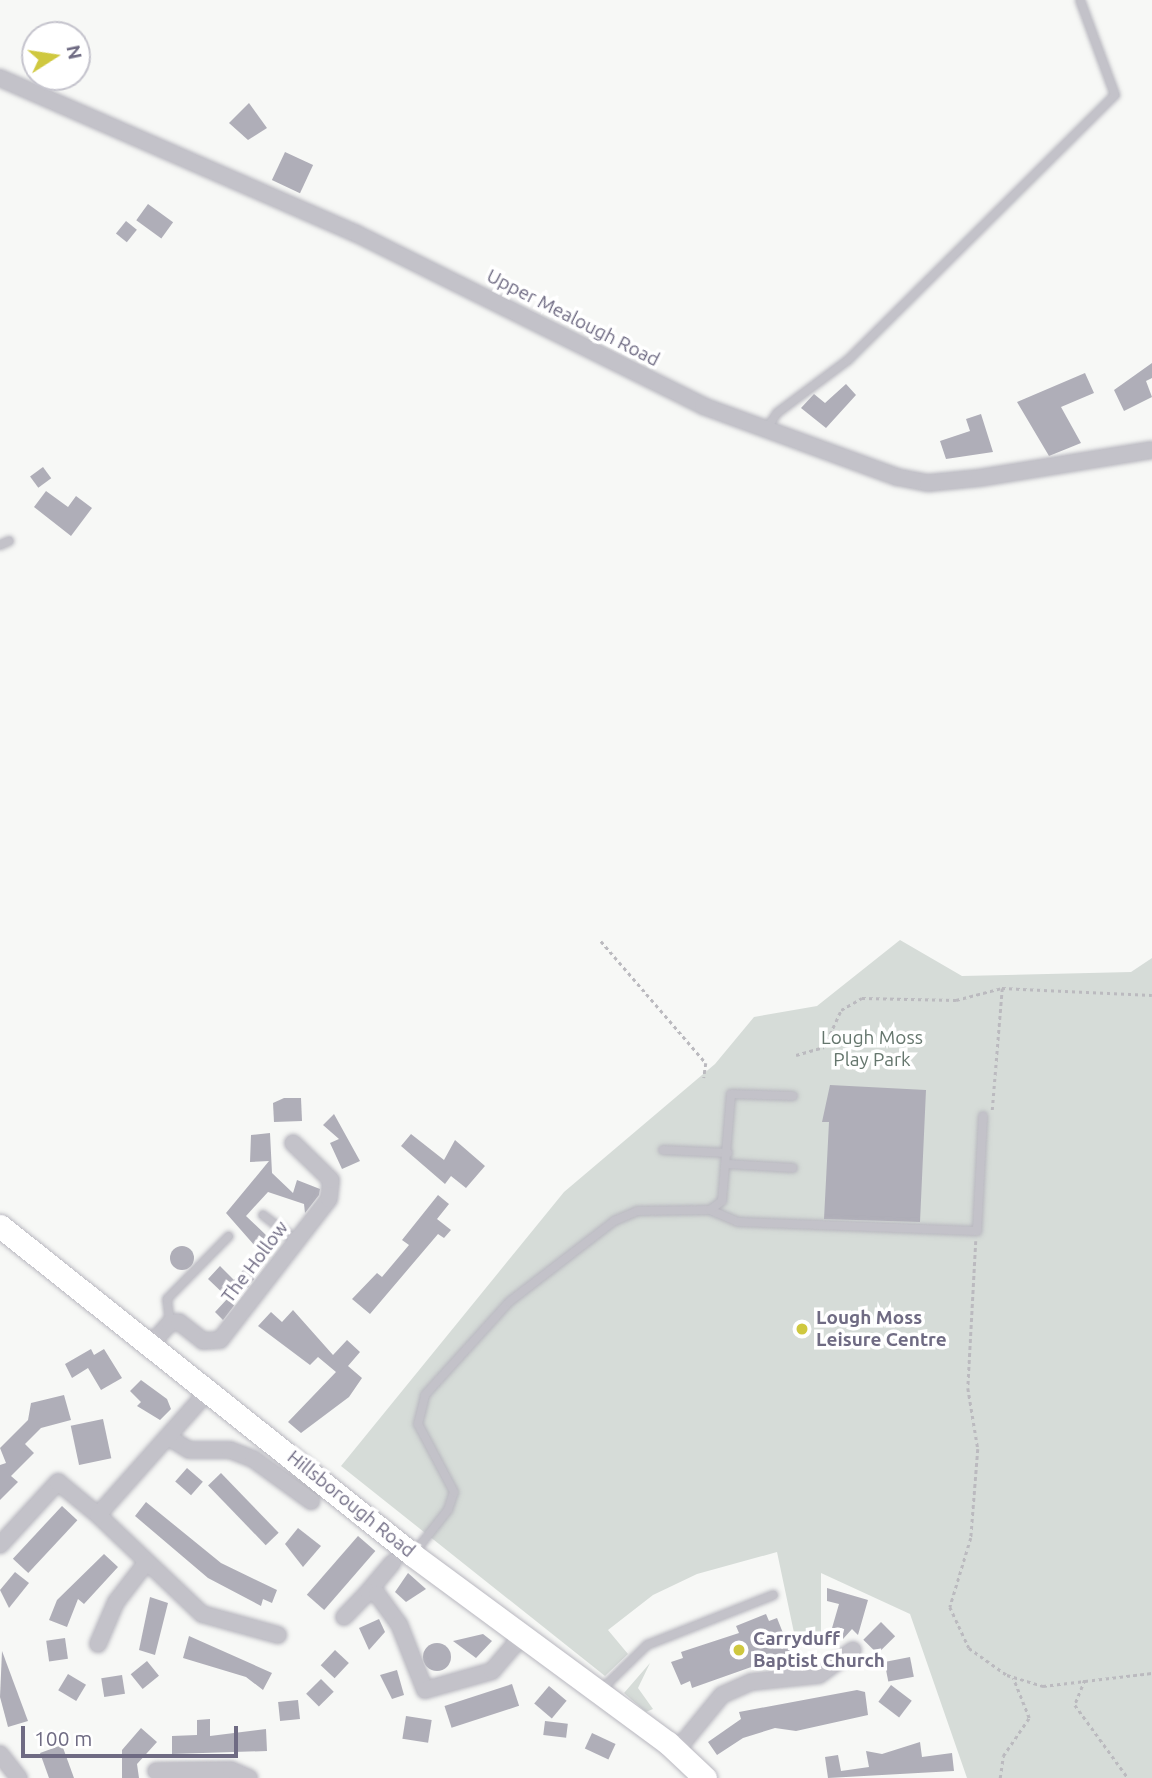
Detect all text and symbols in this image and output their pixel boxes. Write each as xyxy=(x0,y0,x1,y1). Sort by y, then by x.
north arrow xyxy=(21,21,91,91)
text: N xyxy=(62,43,87,61)
street label: Upper Mealough Road xyxy=(483,265,663,371)
park label: Lough Moss Play Park xyxy=(821,1027,923,1071)
street label: The Hollow xyxy=(217,1217,293,1307)
place label: Lough Moss Leisure Centre xyxy=(816,1307,947,1351)
marker: Lough Moss Leisure Centre xyxy=(794,1321,810,1337)
street label: Hillsborough Road xyxy=(283,1446,419,1562)
place label: Carryduff Baptist Church xyxy=(753,1628,885,1672)
marker: Carryduff Baptist Church xyxy=(731,1642,747,1658)
scale bar xyxy=(24,1712,242,1756)
text: 100 m xyxy=(34,1726,92,1750)

